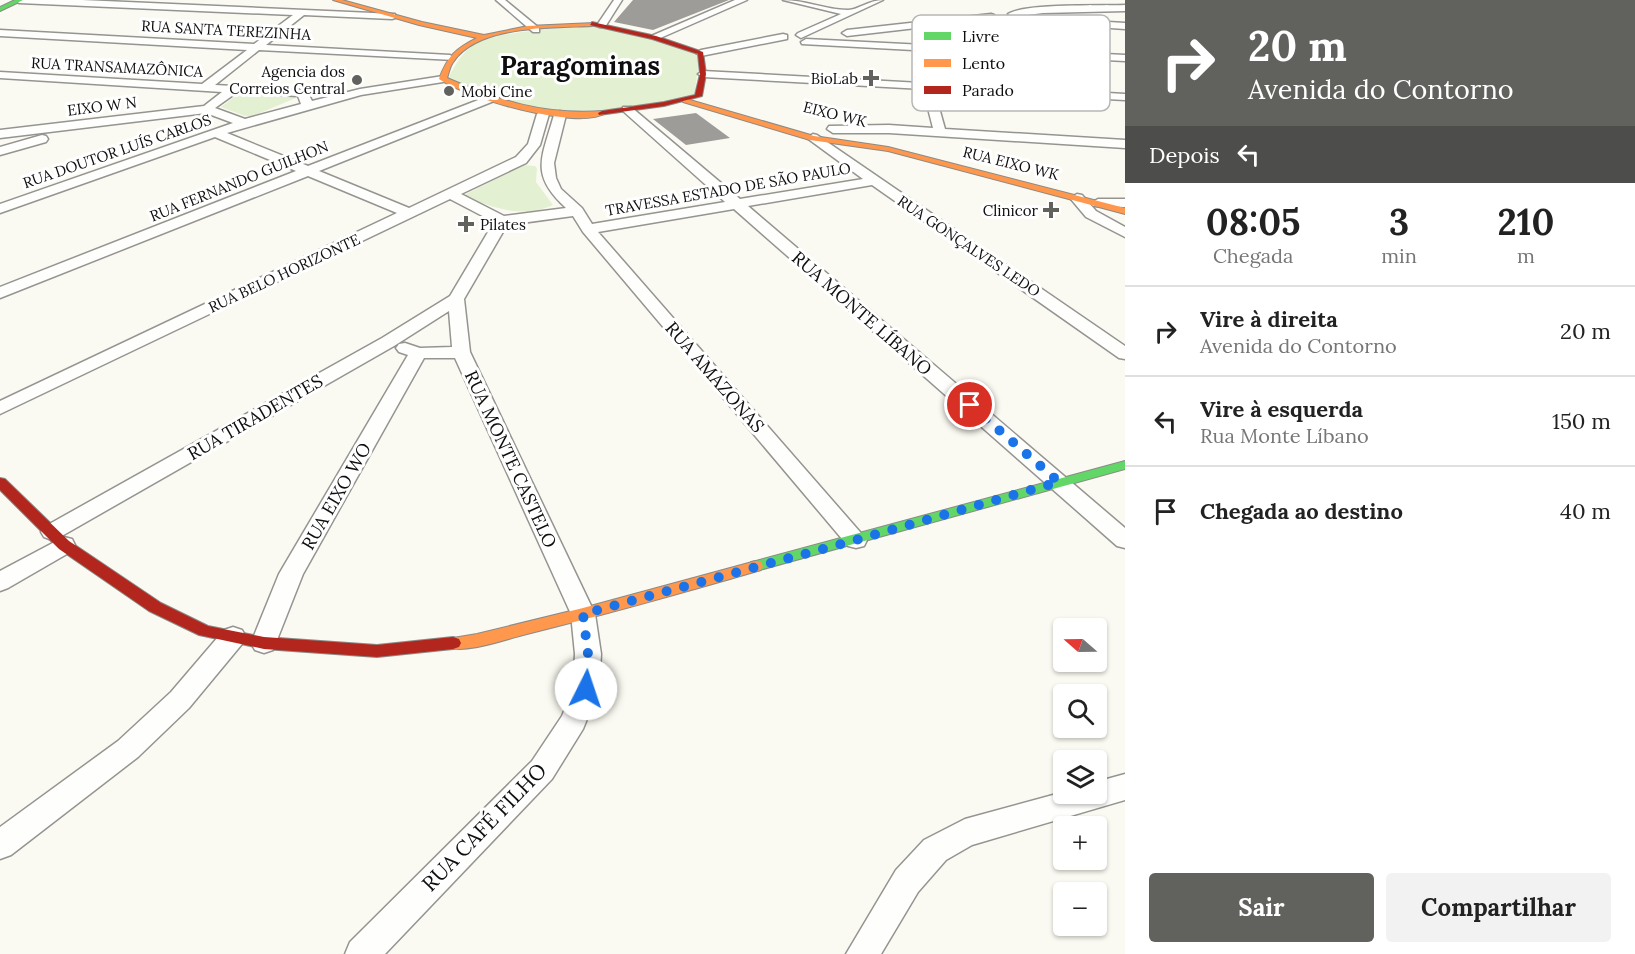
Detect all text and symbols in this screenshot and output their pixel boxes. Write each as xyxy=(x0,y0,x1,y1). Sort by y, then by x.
legend xyxy=(912,15,1110,111)
street label: RUA SANTA TEREZINHA xyxy=(141,16,312,44)
text: 20 m xyxy=(1248,19,1347,73)
icon: right xyxy=(1149,24,1227,102)
text: Livre xyxy=(962,26,1000,46)
district label: Paragominas xyxy=(500,49,660,82)
street label: RUA TRANSAMAZÔNICA xyxy=(30,53,204,81)
text: Lento xyxy=(962,53,1005,73)
place label: Agencia dos Correios Central xyxy=(229,62,345,98)
place label: BioLab xyxy=(811,69,858,88)
marker: BioLab xyxy=(862,69,880,87)
text: Avenida do Contorno xyxy=(1248,72,1514,106)
marker: Agencia dos Correios Central xyxy=(350,73,364,87)
text: Parado xyxy=(962,80,1014,100)
place label: Mobi Cine xyxy=(461,82,532,101)
marker: Mobi Cine xyxy=(442,84,456,98)
street label: EIXO W N xyxy=(66,92,138,120)
street label: EIXO WK xyxy=(801,97,870,131)
street label: RUA DOUTOR LUÍS CARLOS xyxy=(20,110,214,192)
street label: RUA FERNANDO GUILHON xyxy=(147,136,331,226)
icon: left xyxy=(1232,138,1265,171)
text: Depois xyxy=(1149,141,1220,169)
street label: RUA EIXO WK xyxy=(961,142,1062,184)
street label: TRAVESSA ESTADO DE SÃO PAULO xyxy=(604,158,852,220)
street label: RUA GONÇALVES LEDO xyxy=(894,191,1044,301)
text: 08:05 xyxy=(1206,199,1301,245)
text: 3 xyxy=(1389,199,1409,245)
text: 210 xyxy=(1498,199,1554,245)
place label: Clinicor xyxy=(983,201,1038,220)
marker: Clinicor xyxy=(1042,201,1060,219)
marker: Pilates xyxy=(457,215,475,233)
place label: Pilates xyxy=(480,215,526,234)
street label: RUA BELO HORIZONTE xyxy=(205,229,363,317)
text: Chegada xyxy=(1213,243,1293,268)
text: min xyxy=(1381,243,1417,268)
text: m xyxy=(1517,243,1535,268)
street label: RUA MONTE LÍBANO xyxy=(787,246,937,380)
text: Vire à direita xyxy=(1200,305,1338,333)
icon: right xyxy=(1149,315,1182,348)
street label: RUA AMAZONAS xyxy=(660,317,770,437)
text: 20 m xyxy=(1560,317,1611,345)
text: Avenida do Contorno xyxy=(1200,333,1397,358)
street label: RUA MONTE CASTELO xyxy=(460,367,562,551)
street label: RUA TIRADENTES xyxy=(183,369,327,465)
pin xyxy=(944,379,995,430)
icon: arrive xyxy=(953,388,986,421)
text: Vire à esquerda xyxy=(1200,395,1363,423)
icon: left xyxy=(1149,405,1182,438)
text: 150 m xyxy=(1552,407,1611,435)
text: Rua Monte Líbano xyxy=(1200,423,1369,448)
street label: RUA EIXO WO xyxy=(296,438,376,554)
icon: arrive xyxy=(1149,495,1182,528)
text: Chegada ao destino xyxy=(1200,497,1403,525)
text: 40 m xyxy=(1560,497,1611,525)
north arrow xyxy=(1053,618,1107,672)
map controls xyxy=(1053,618,1107,936)
position arrow xyxy=(554,657,618,721)
button: search xyxy=(1053,684,1107,738)
button: layers xyxy=(1053,750,1107,804)
street label: RUA CAFÉ FILHO xyxy=(416,757,552,897)
button: + xyxy=(1053,816,1107,870)
button: Sair xyxy=(1149,873,1374,942)
button: Compartilhar xyxy=(1386,873,1611,942)
button: − xyxy=(1053,882,1107,936)

